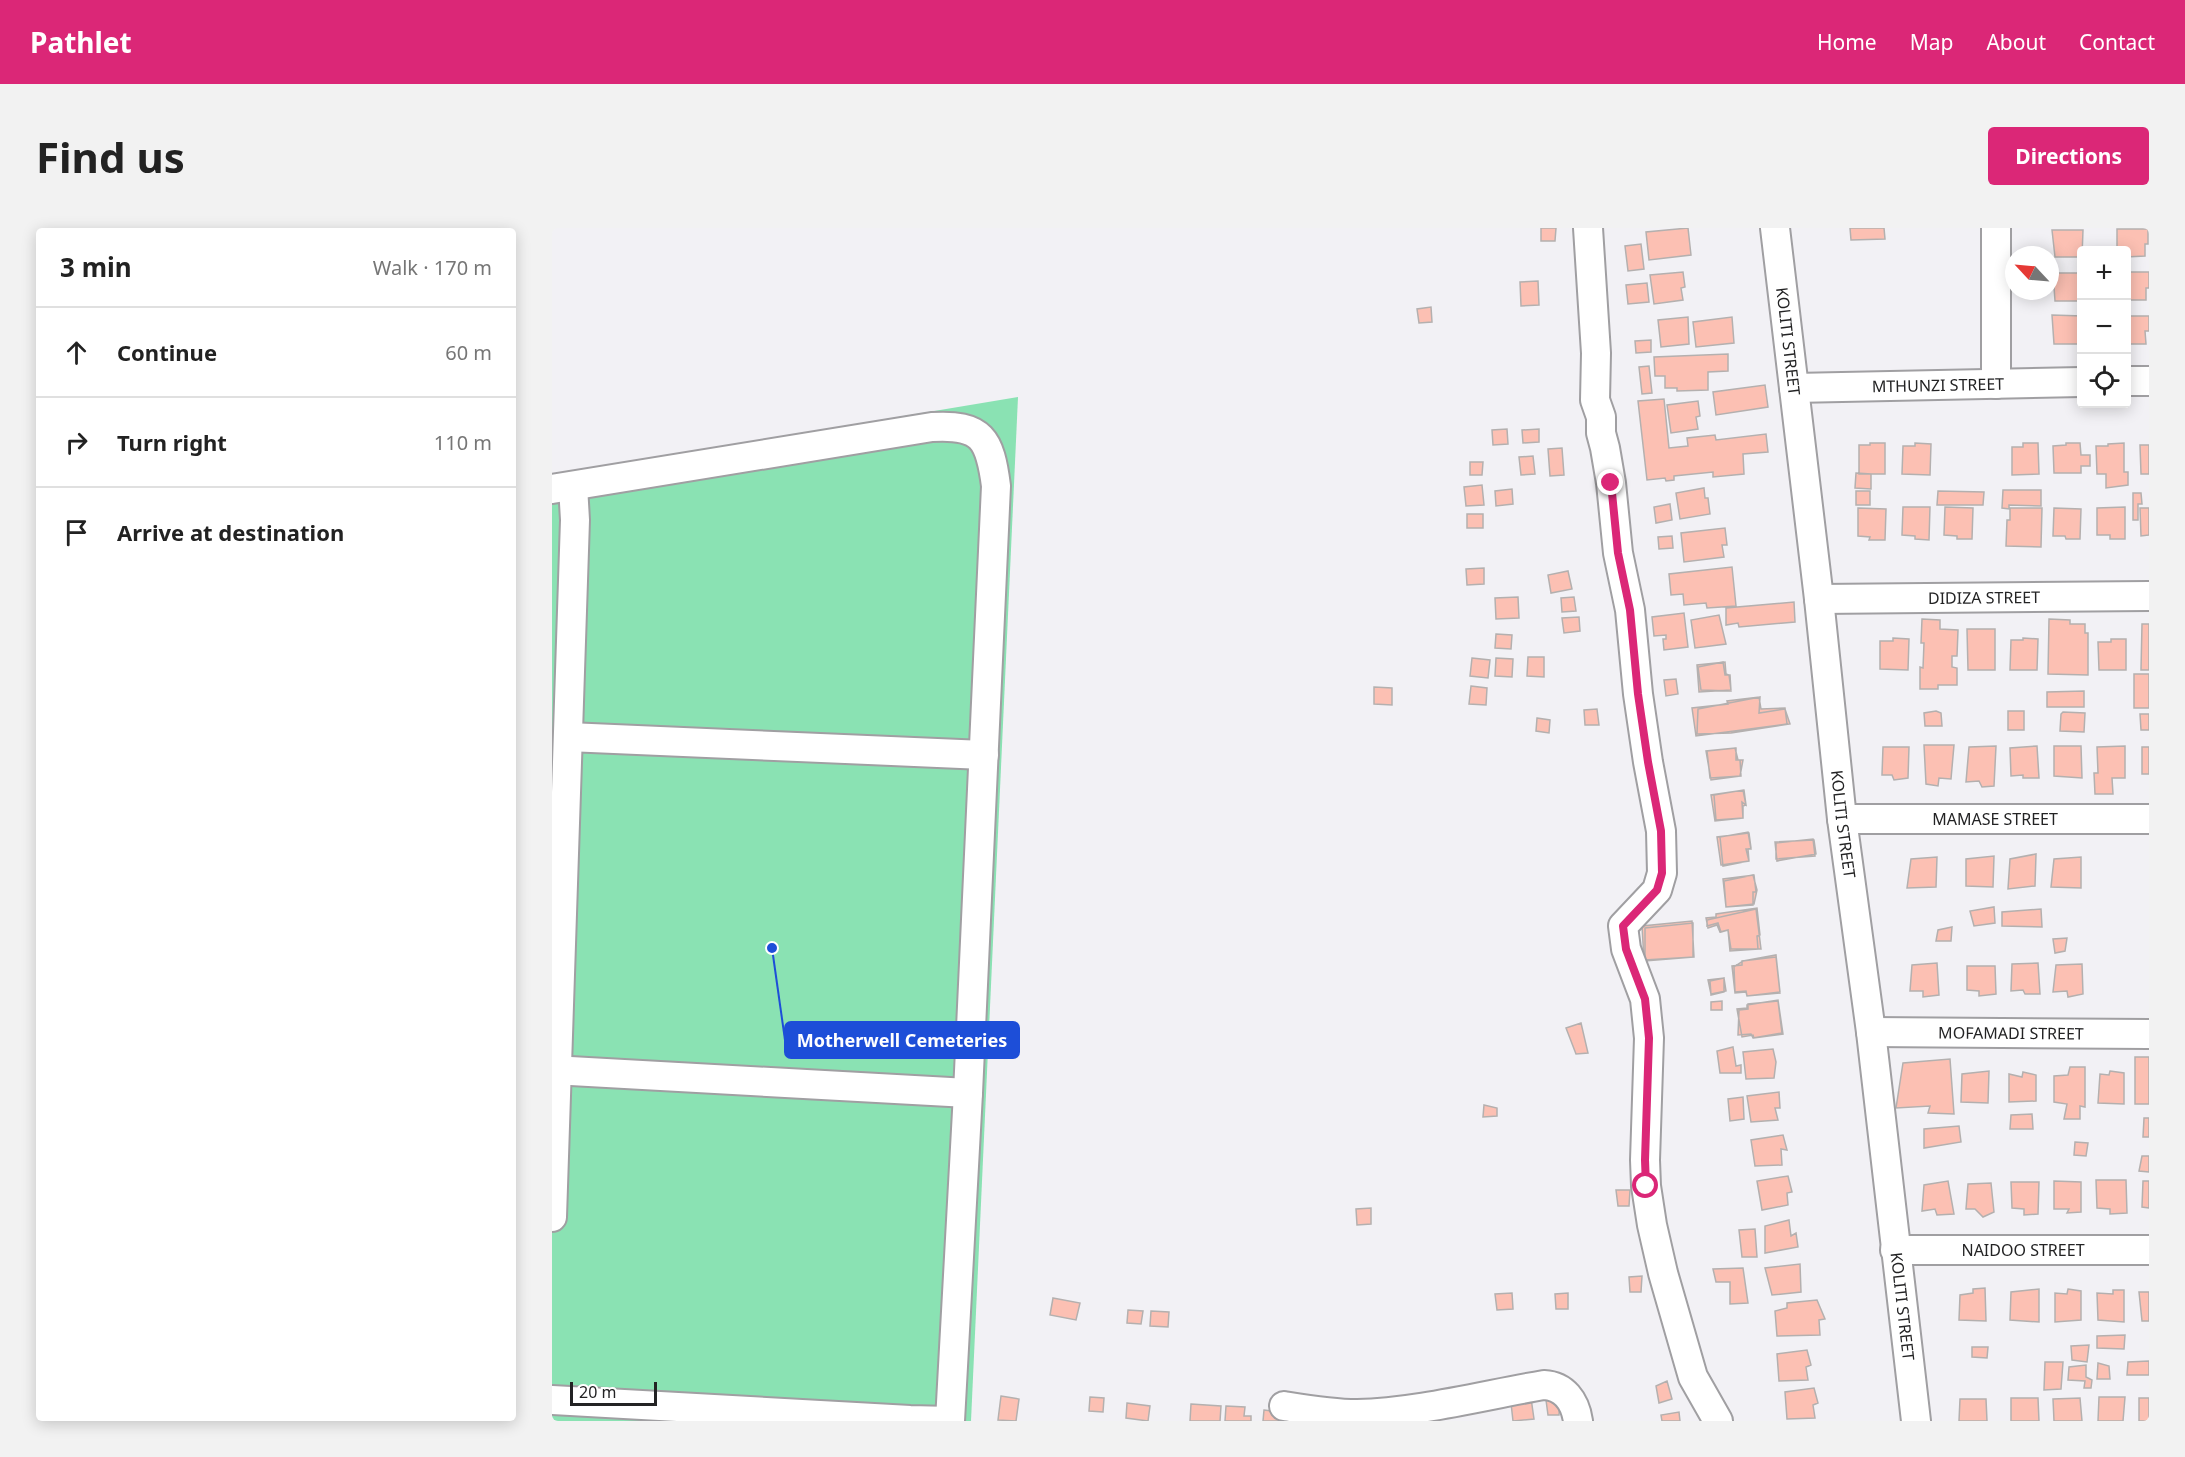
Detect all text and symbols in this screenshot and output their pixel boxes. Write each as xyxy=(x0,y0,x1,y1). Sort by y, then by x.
text: Pathlet xyxy=(30,23,132,61)
text: Home xyxy=(1817,28,1877,56)
text: Map xyxy=(1910,28,1953,56)
text: About xyxy=(1986,28,2046,56)
text: Contact xyxy=(2079,28,2155,56)
button: Directions xyxy=(1988,127,2149,185)
text: Find us xyxy=(36,128,185,185)
north arrow xyxy=(2005,246,2059,300)
map controls xyxy=(2077,246,2131,408)
button: + xyxy=(2077,246,2131,300)
text: 3 min xyxy=(60,249,132,285)
text: Walk · 170 m xyxy=(373,254,492,281)
street label: KOLITI STREET xyxy=(1771,286,1806,397)
button: − xyxy=(2077,300,2131,354)
icon: ahead xyxy=(60,336,93,369)
text: Continue xyxy=(117,337,217,367)
text: 60 m xyxy=(445,339,492,366)
button: locate xyxy=(2077,354,2131,408)
street label: MTHUNZI STREET xyxy=(1872,373,2004,397)
icon: right xyxy=(60,426,93,459)
text: Turn right xyxy=(117,427,227,457)
text: 110 m xyxy=(434,429,492,456)
route end xyxy=(1597,469,1623,495)
icon: arrive xyxy=(60,516,93,549)
text: Arrive at destination xyxy=(117,517,344,547)
street label: DIDIZA STREET xyxy=(1928,586,2040,609)
street label: KOLITI STREET xyxy=(1826,769,1861,880)
street label: MAMASE STREET xyxy=(1932,808,2058,830)
street label: MOFAMADI STREET xyxy=(1938,1021,2084,1045)
callout: Motherwell Cemeteries xyxy=(785,1022,1019,1058)
text: Motherwell Cemeteries xyxy=(797,1028,1007,1052)
route start xyxy=(1632,1172,1658,1198)
street label: NAIDOO STREET xyxy=(1961,1239,2085,1261)
street label: KOLITI STREET xyxy=(1886,1251,1920,1362)
scale bar xyxy=(570,1379,657,1406)
text: 20 m xyxy=(579,1381,616,1403)

